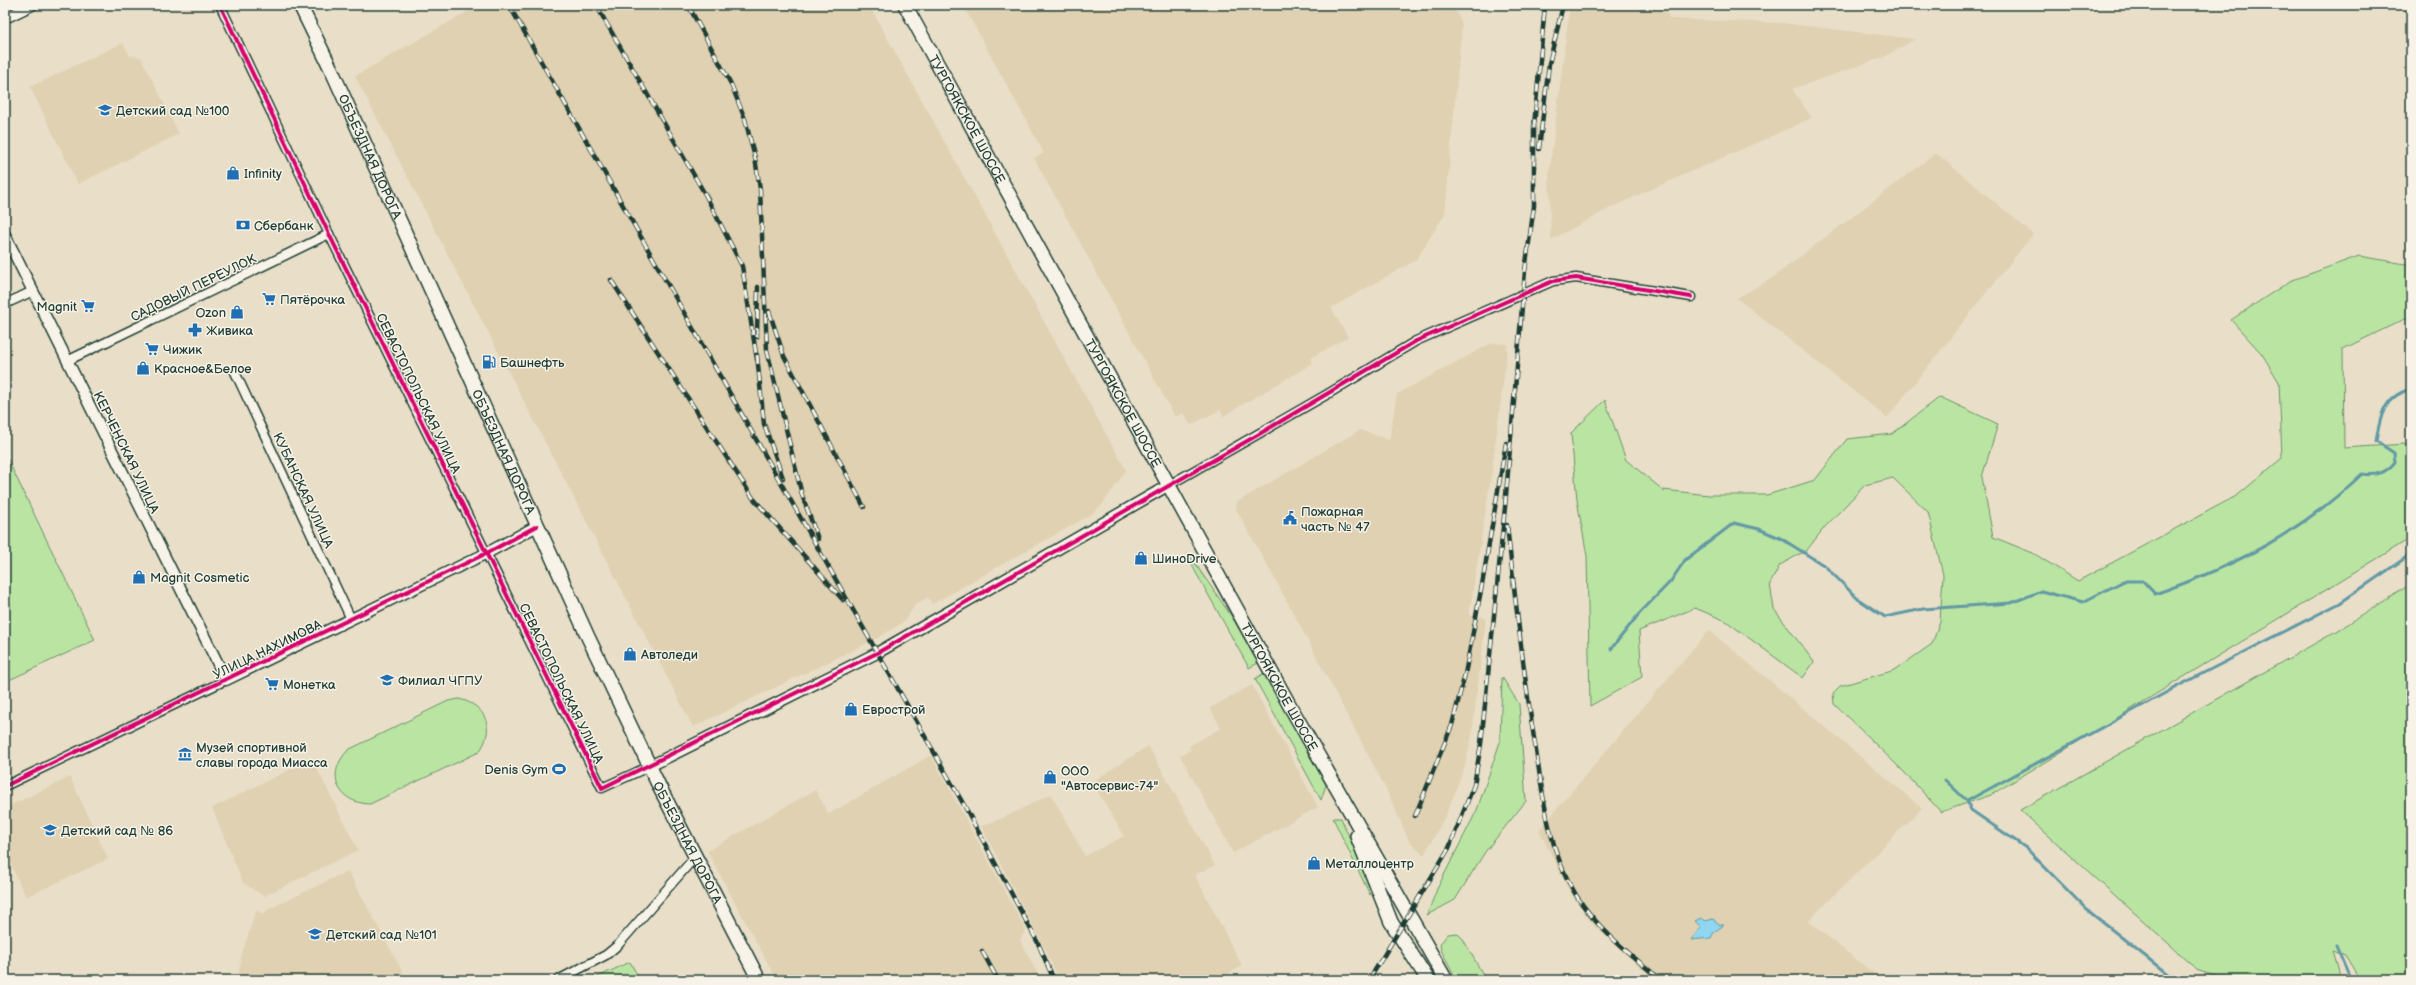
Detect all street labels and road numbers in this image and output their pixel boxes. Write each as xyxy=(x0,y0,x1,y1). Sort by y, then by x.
street label: ТУРГОЯКСКОЕ ШОССЕ xyxy=(925,53,1008,186)
street label: ОБЪЕЗДНАЯ ДОРОГА xyxy=(335,92,405,222)
street label: САДОВЫЙ ПЕРЕУЛОК xyxy=(128,250,259,325)
street label: СЕВАСТОПОЛЬСКАЯ УЛИЦА xyxy=(372,311,464,476)
street label: ТУРГОЯКСКОЕ ШОССЕ xyxy=(1081,337,1164,470)
street label: ОБЪЕЗДНАЯ ДОРОГА xyxy=(468,387,538,517)
street label: КЕРЧЕНСКАЯ УЛИЦА xyxy=(90,389,163,516)
street label: КУБАНСКАЯ УЛИЦА xyxy=(269,430,337,551)
street label: СЕВАСТОПОЛЬСКАЯ УЛИЦА xyxy=(515,601,607,766)
street label: УЛИЦА НАХИМОВА xyxy=(210,617,325,683)
street label: ТУРГОЯКСКОЕ ШОССЕ xyxy=(1237,621,1321,754)
street label: ОБЪЕЗДНАЯ ДОРОГА xyxy=(649,779,725,907)

